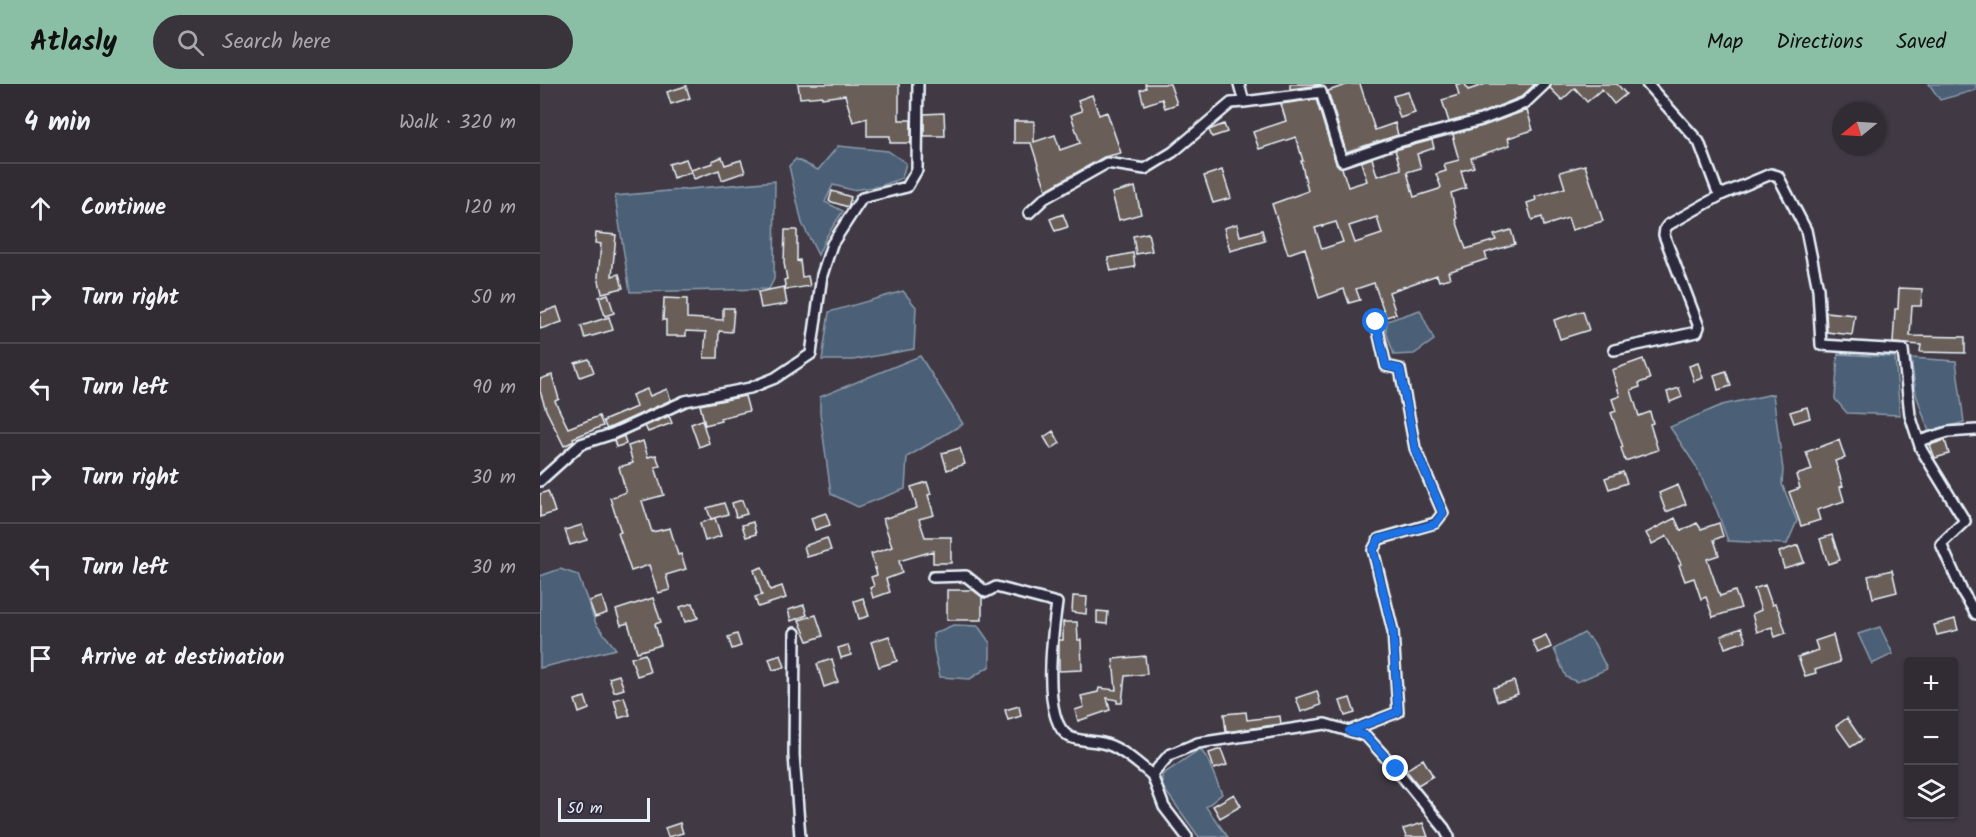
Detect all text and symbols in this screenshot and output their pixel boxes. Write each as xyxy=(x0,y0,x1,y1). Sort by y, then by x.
search box xyxy=(153,15,573,69)
text: Atlasly xyxy=(30,20,117,65)
text: Search here xyxy=(222,25,331,60)
icon: search xyxy=(174,26,207,59)
text: Map xyxy=(1707,26,1743,59)
text: Directions xyxy=(1776,26,1863,59)
text: Saved xyxy=(1896,26,1946,59)
text: 4 min xyxy=(24,102,91,144)
north arrow xyxy=(1832,102,1886,156)
text: Walk · 320 m xyxy=(399,107,516,139)
text: Continue xyxy=(81,191,166,226)
icon: ahead xyxy=(24,192,57,225)
text: 120 m xyxy=(464,192,516,224)
text: Turn right xyxy=(81,281,179,316)
icon: right xyxy=(24,282,57,315)
text: 50 m xyxy=(471,282,516,314)
route start xyxy=(1362,308,1388,334)
text: Turn left xyxy=(81,371,168,406)
icon: left xyxy=(24,372,57,405)
text: 90 m xyxy=(472,372,516,404)
text: Turn right xyxy=(81,461,179,496)
icon: right xyxy=(24,462,57,495)
text: 30 m xyxy=(471,462,516,494)
text: Turn left xyxy=(81,551,168,586)
icon: left xyxy=(24,552,57,585)
text: 30 m xyxy=(471,552,516,584)
text: Arrive at destination xyxy=(81,641,284,676)
icon: arrive xyxy=(24,642,57,675)
map controls xyxy=(1904,657,1958,819)
button: + xyxy=(1904,657,1958,711)
button: − xyxy=(1904,711,1958,765)
route end xyxy=(1382,755,1408,781)
button: layers xyxy=(1904,765,1958,819)
scale bar xyxy=(558,795,650,822)
text: 50 m xyxy=(567,796,603,821)

